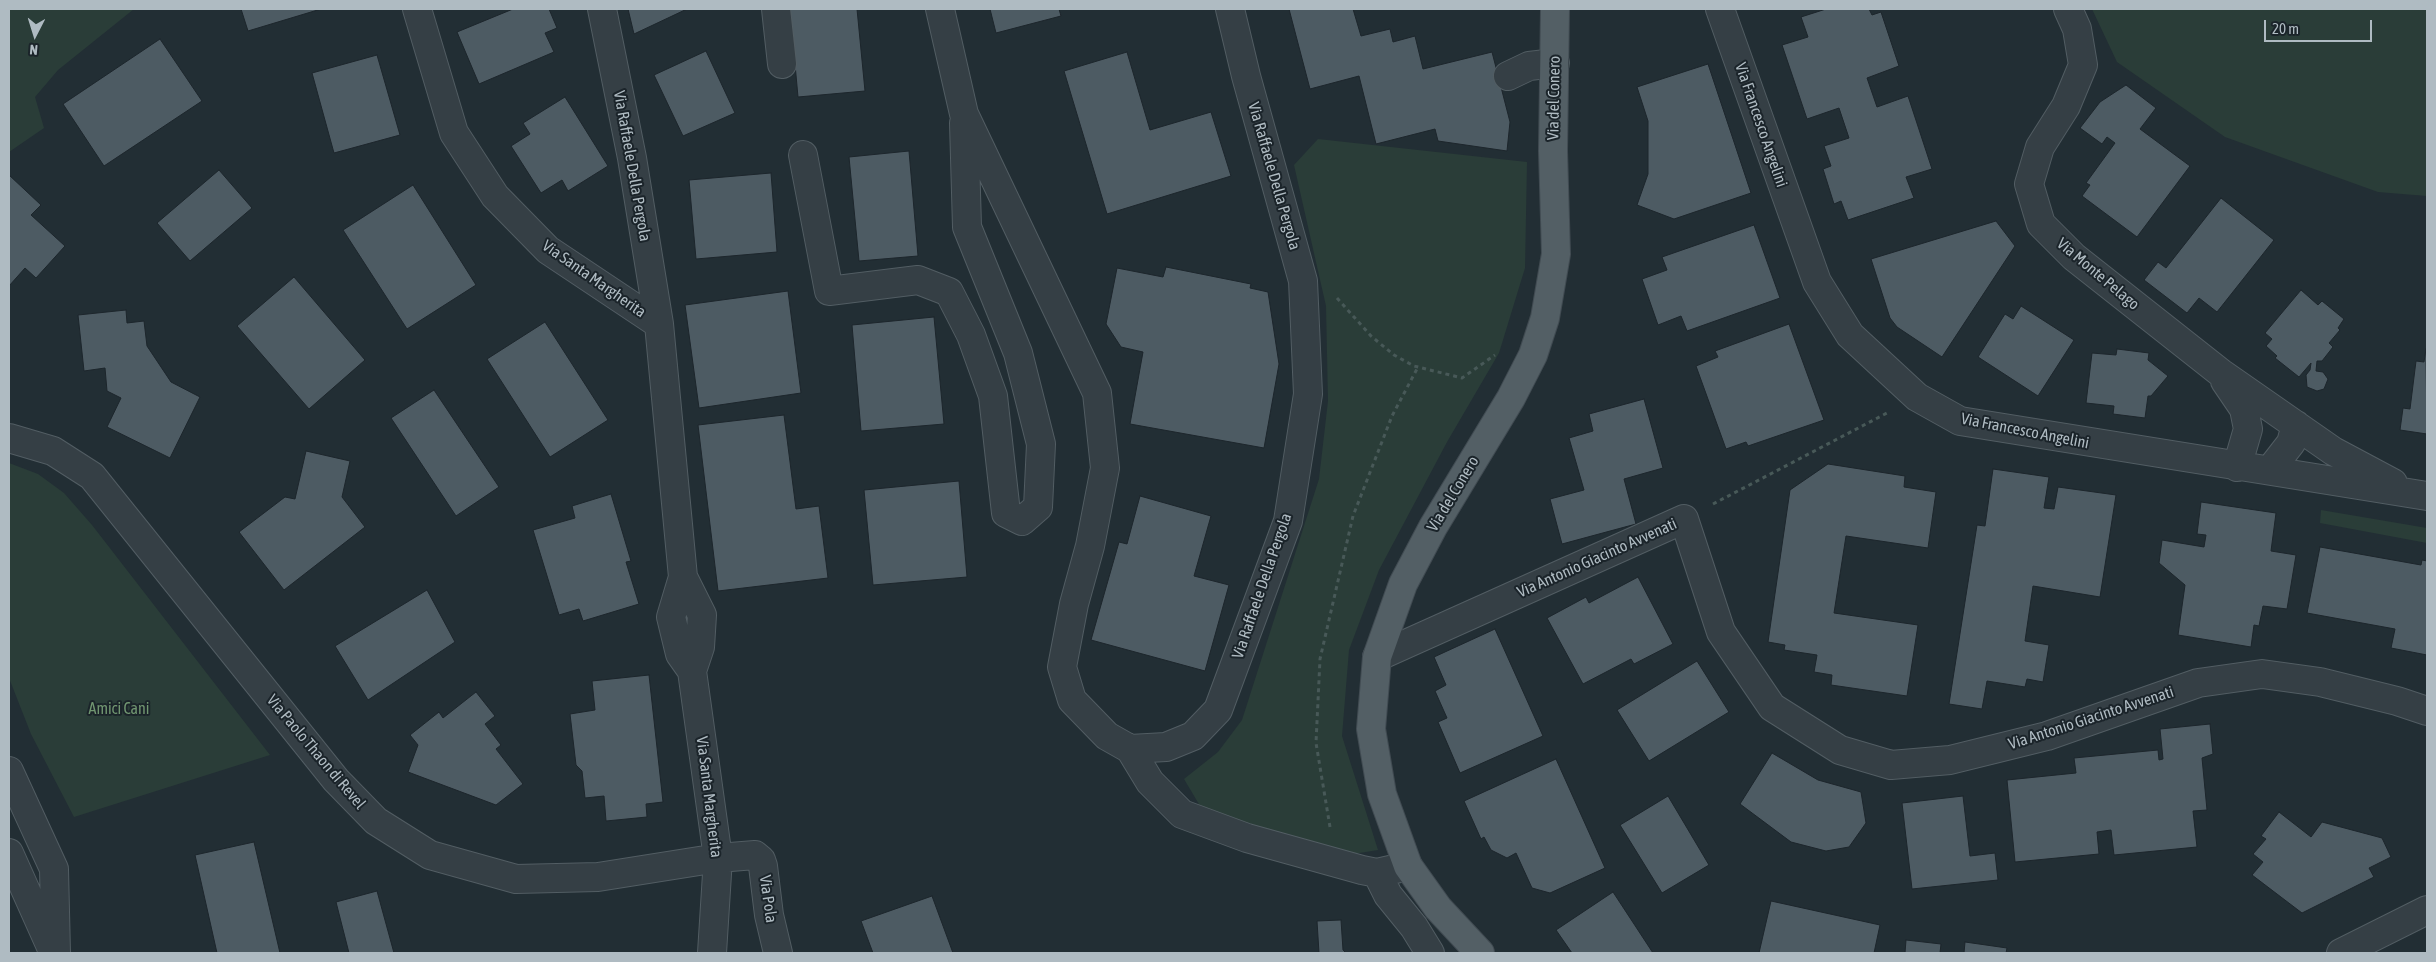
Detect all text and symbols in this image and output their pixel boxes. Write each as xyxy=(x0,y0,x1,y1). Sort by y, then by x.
north arrow xyxy=(10,10,60,60)
scale bar xyxy=(2266,10,2374,42)
text: 20 m xyxy=(2272,20,2299,37)
text: N xyxy=(29,42,39,58)
street label: Via del Conero xyxy=(1544,56,1564,140)
street label: Via Francesco Angelini xyxy=(1731,60,1791,190)
street label: Via Raffaele Della Pergola xyxy=(609,89,655,243)
street label: Via Raffaele Della Pergola xyxy=(1244,100,1304,252)
street label: Via Monte Pelago xyxy=(2053,234,2143,314)
street label: Via Santa Margherita xyxy=(538,236,650,322)
street label: Via Francesco Angelini xyxy=(1959,409,2091,453)
street label: Via del Conero xyxy=(1423,453,1483,535)
street label: Via Raffaele Della Pergola xyxy=(1228,511,1296,661)
street label: Via Antonio Giacinto Avvenati xyxy=(1514,514,1680,602)
street label: Via Antonio Giacinto Avvenati xyxy=(2006,682,2176,754)
street label: Via Paolo Thaon di Revel xyxy=(263,691,369,813)
park label: Amici Cani xyxy=(89,699,149,719)
street label: Via Santa Margherita xyxy=(692,735,726,859)
street label: Via Pola xyxy=(755,874,781,924)

